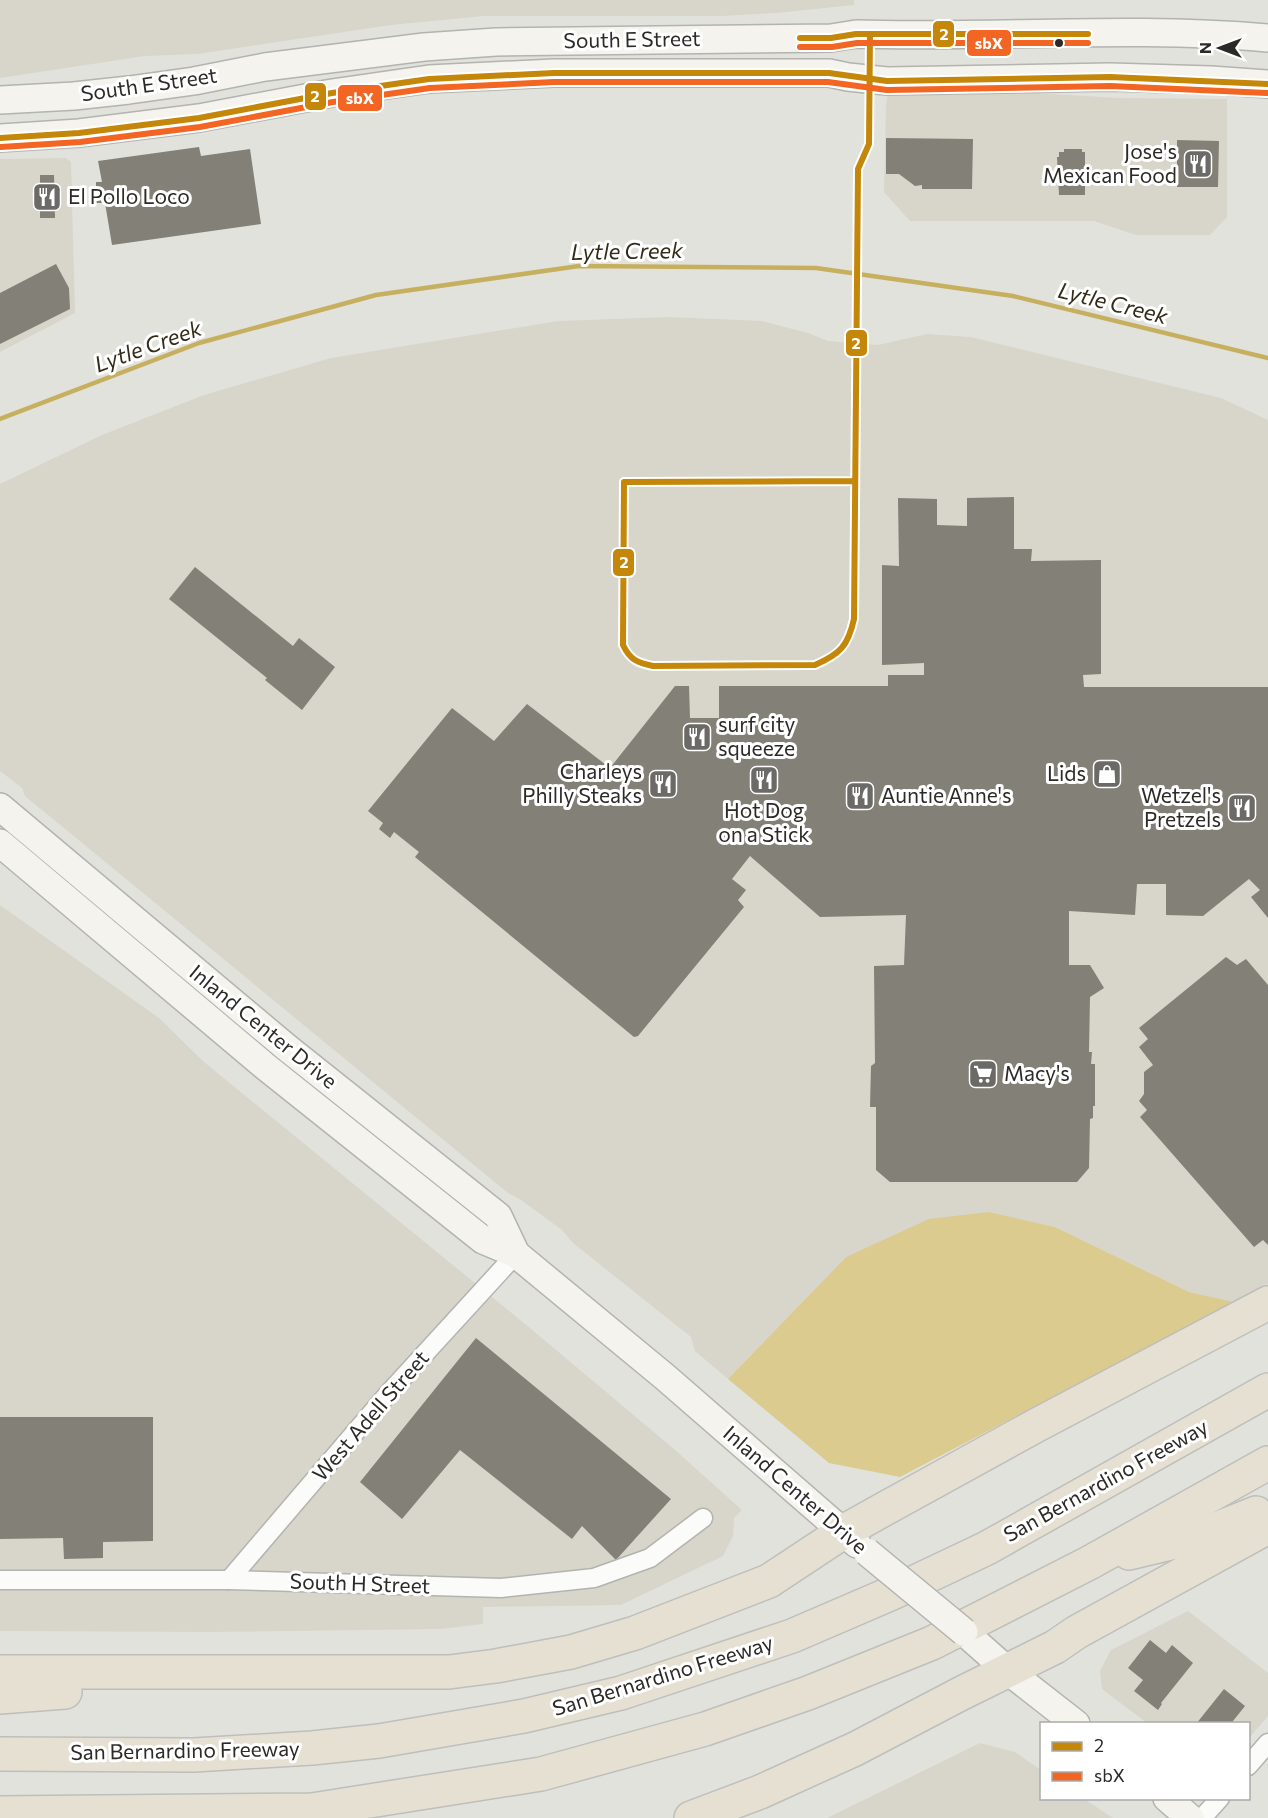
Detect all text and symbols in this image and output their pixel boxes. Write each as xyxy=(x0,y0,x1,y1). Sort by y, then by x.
north arrow xyxy=(1190,18,1250,78)
line badge: 2 xyxy=(932,20,955,48)
text: 2 xyxy=(939,24,949,43)
street label: South E Street xyxy=(563,25,701,52)
line badge: sbX xyxy=(966,29,1012,57)
text: sbX xyxy=(975,33,1003,52)
unlabelled marker xyxy=(1053,37,1065,49)
text: N xyxy=(1195,42,1214,54)
street label: South E Street xyxy=(79,62,218,105)
line badge: 2 xyxy=(304,82,327,111)
line badge: sbX xyxy=(337,84,383,112)
text: 2 xyxy=(310,86,320,105)
text: sbX xyxy=(346,88,374,107)
place label: Jose's Mexican Food xyxy=(1043,138,1177,187)
restaurant icon: Jose's Mexican Food xyxy=(1182,148,1214,180)
restaurant icon: El Pollo Loco xyxy=(31,181,63,213)
place label: El Pollo Loco xyxy=(68,183,190,208)
water label: Lytle Creek xyxy=(571,236,684,265)
water label: Lytle Creek xyxy=(1055,276,1172,329)
water label: Lytle Creek xyxy=(91,313,206,377)
line badge: 2 xyxy=(845,329,868,357)
text: 2 xyxy=(851,333,861,352)
line badge: 2 xyxy=(612,548,635,577)
text: 2 xyxy=(619,552,629,571)
place label: surf city squeeze xyxy=(718,711,795,760)
restaurant icon: surf city squeeze xyxy=(681,721,713,753)
place label: Charleys Philly Steaks xyxy=(522,758,642,807)
shop icon: Lids xyxy=(1091,758,1123,790)
place label: Lids xyxy=(1047,760,1086,785)
restaurant icon: Hot Dog on a Stick xyxy=(748,764,780,796)
restaurant icon: Charleys Philly Steaks xyxy=(647,768,679,800)
restaurant icon: Auntie Anne's xyxy=(844,780,876,812)
place label: Auntie Anne's xyxy=(881,782,1012,807)
place label: Wetzel's Pretzels xyxy=(1141,782,1221,831)
restaurant icon: Wetzel's Pretzels xyxy=(1226,792,1258,824)
place label: Hot Dog on a Stick xyxy=(718,797,810,846)
street label: Inland Center Drive xyxy=(185,959,343,1093)
supermarket icon: Macy's xyxy=(967,1058,999,1090)
place label: Macy's xyxy=(1004,1060,1070,1085)
street label: West Adell Street xyxy=(306,1345,433,1485)
street label: San Bernardino Freeway xyxy=(999,1413,1212,1546)
street label: Inland Center Drive xyxy=(719,1420,873,1558)
street label: South H Street xyxy=(289,1568,431,1597)
street label: San Bernardino Freeway xyxy=(549,1629,776,1720)
legend xyxy=(1040,1722,1250,1800)
text: 2 xyxy=(1094,1734,1104,1756)
street label: San Bernardino Freeway xyxy=(70,1735,300,1764)
text: sbX xyxy=(1094,1764,1125,1786)

